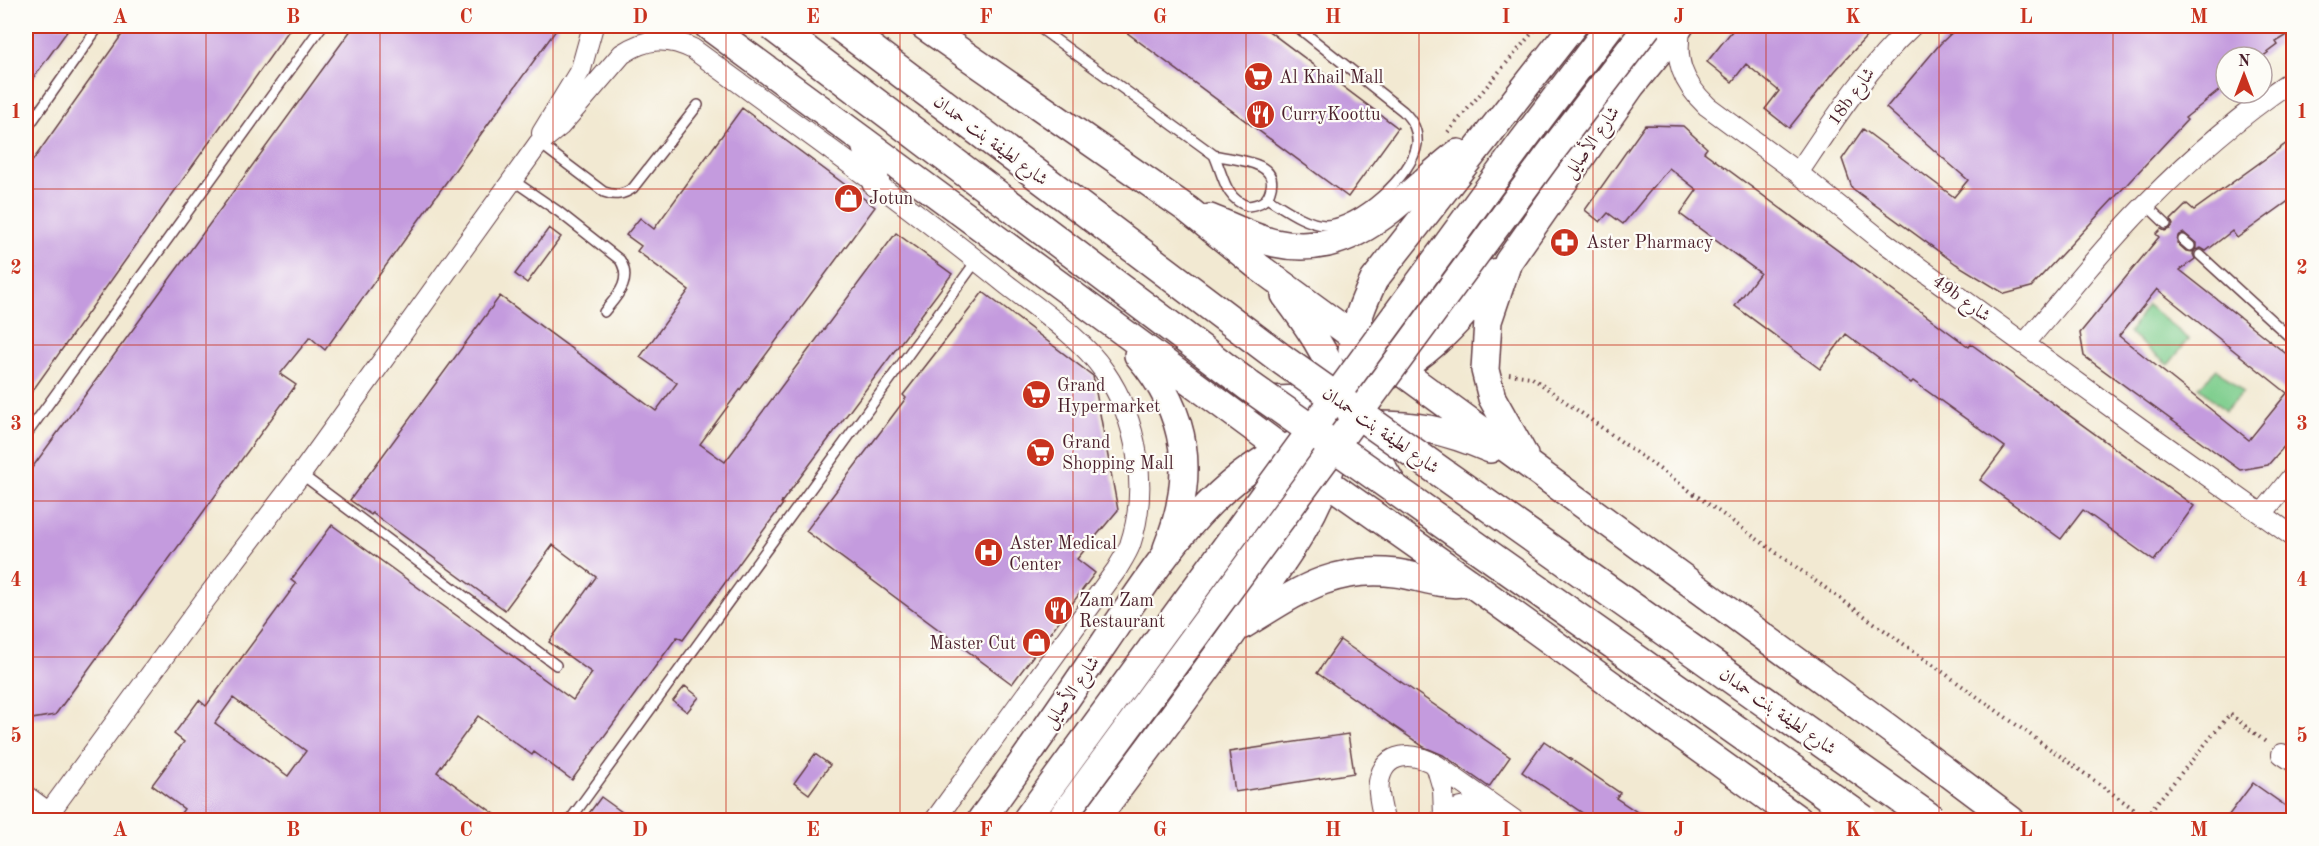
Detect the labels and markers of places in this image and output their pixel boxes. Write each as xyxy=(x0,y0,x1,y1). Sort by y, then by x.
supermarket icon: Al Khail Mall xyxy=(1242,61,1274,93)
place label: Al Khail Mall xyxy=(1279,69,1384,87)
restaurant icon: CurryKoottu xyxy=(1244,98,1276,130)
place label: CurryKoottu xyxy=(1281,106,1381,124)
shop icon: Jotun xyxy=(832,182,864,214)
place label: Jotun xyxy=(869,190,914,208)
pharmacy icon: Aster Pharmacy xyxy=(1549,226,1581,258)
place label: Aster Pharmacy xyxy=(1586,234,1714,252)
place label: Grand Hypermarket xyxy=(1057,377,1160,416)
supermarket icon: Grand Hypermarket xyxy=(1020,379,1052,411)
place label: Grand Shopping Mall xyxy=(1062,434,1174,473)
supermarket icon: Grand Shopping Mall xyxy=(1025,436,1057,468)
place label: Aster Medical Center xyxy=(1009,535,1117,574)
hospital icon: Aster Medical Center xyxy=(972,537,1004,569)
place label: Zam Zam Restaurant xyxy=(1079,592,1165,631)
restaurant icon: Zam Zam Restaurant xyxy=(1042,594,1074,626)
shop icon: Master Cut xyxy=(1021,627,1053,659)
place label: Master Cut xyxy=(929,635,1016,653)

